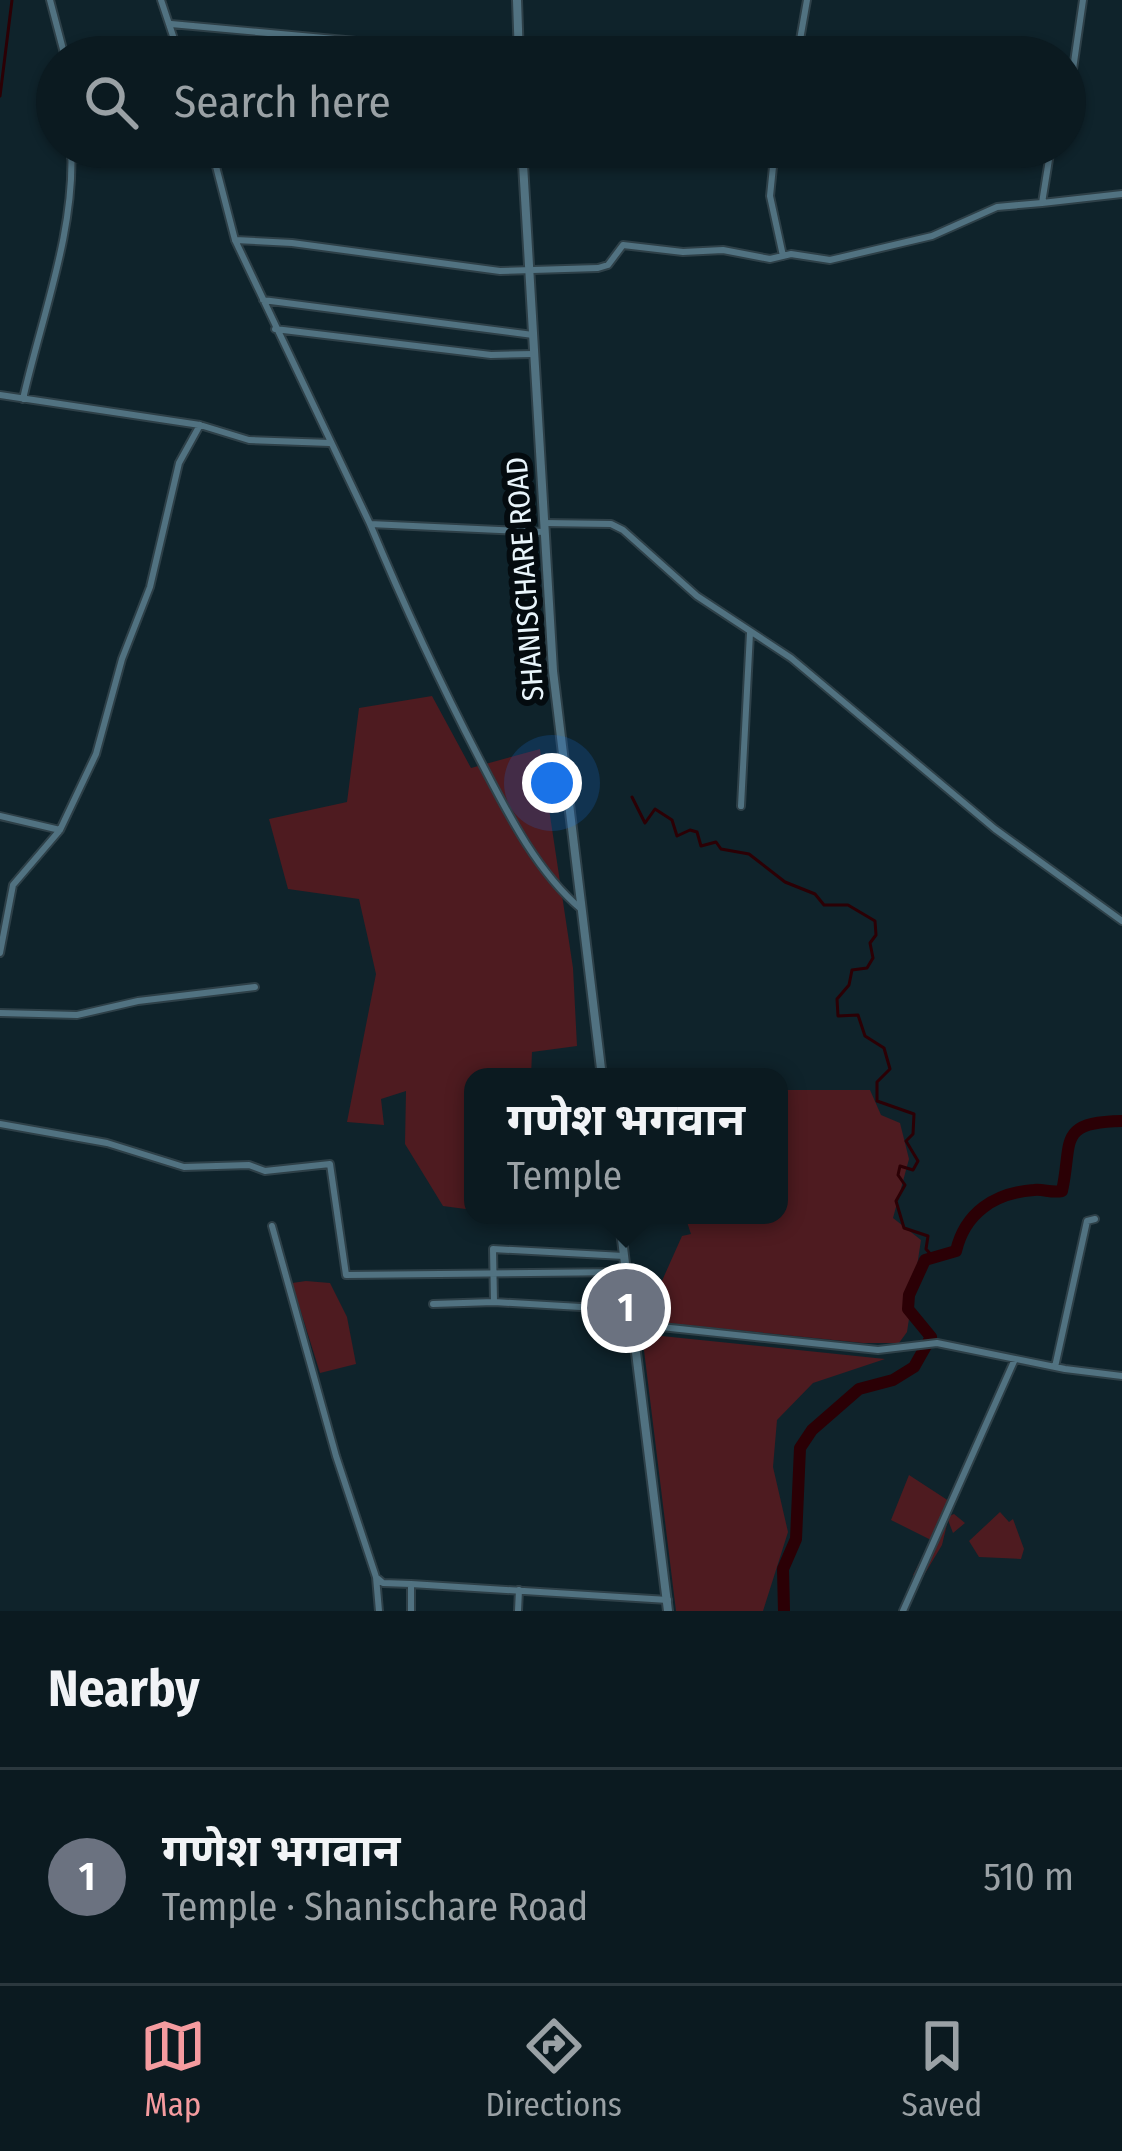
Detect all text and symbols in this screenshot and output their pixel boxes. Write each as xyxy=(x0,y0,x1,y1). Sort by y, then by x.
search box xyxy=(36,36,1086,168)
icon: search xyxy=(78,69,144,135)
text: Search here xyxy=(174,75,391,129)
street label: SHANISCHARE ROAD xyxy=(499,456,551,702)
your location xyxy=(522,753,582,813)
popup xyxy=(464,1068,788,1224)
text: गणेश भगवान xyxy=(507,1093,745,1147)
text: Temple xyxy=(507,1153,622,1199)
pin: 1 xyxy=(587,1263,665,1353)
text: Nearby xyxy=(48,1658,200,1720)
text: गणेश भगवान xyxy=(162,1824,400,1878)
text: 1 xyxy=(79,1854,95,1900)
text: 510 m xyxy=(983,1854,1074,1900)
text: Temple · Shanischare Road xyxy=(162,1884,588,1930)
tab: Map xyxy=(140,2013,206,2125)
tab: Directions xyxy=(485,2013,622,2125)
tab: Saved xyxy=(902,2013,982,2125)

